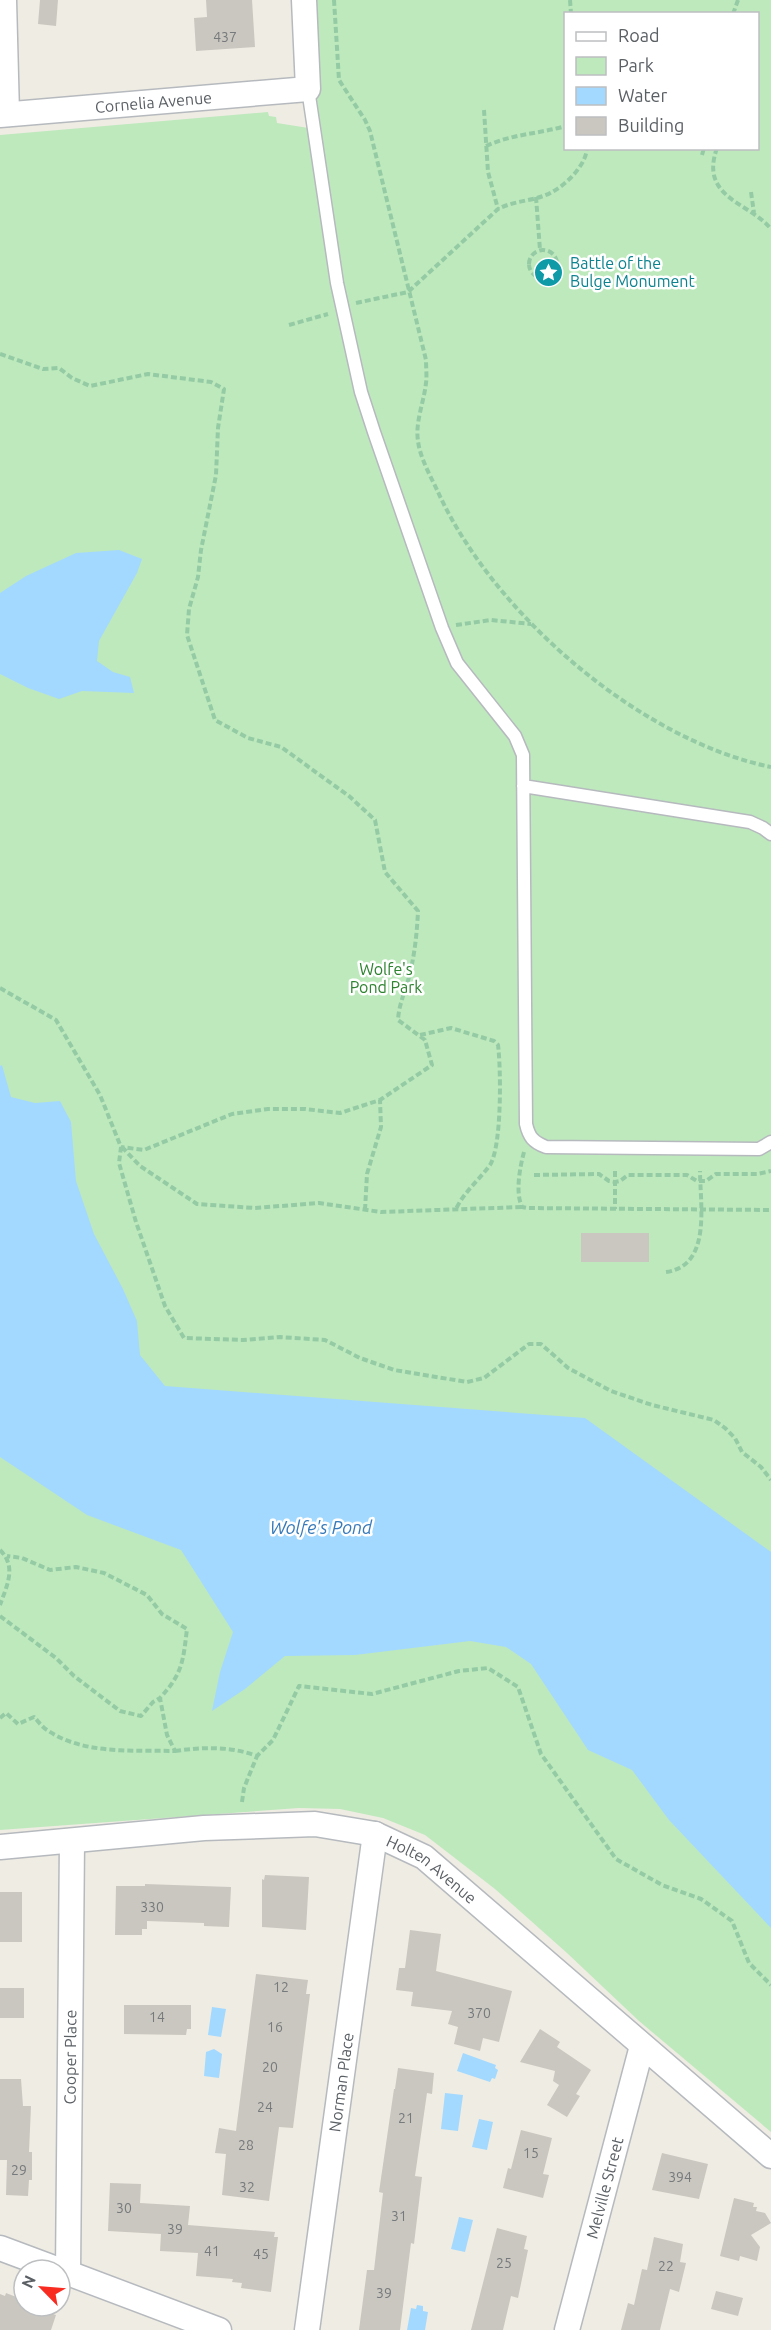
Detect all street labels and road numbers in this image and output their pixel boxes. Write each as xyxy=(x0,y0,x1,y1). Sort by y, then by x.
street label: Cornelia Avenue xyxy=(94,88,213,116)
street label: Holten Avenue xyxy=(384,1832,480,1907)
street label: Cooper Place xyxy=(61,2010,79,2104)
street label: Norman Place xyxy=(325,2032,357,2133)
street label: Melville Street xyxy=(583,2134,627,2241)

